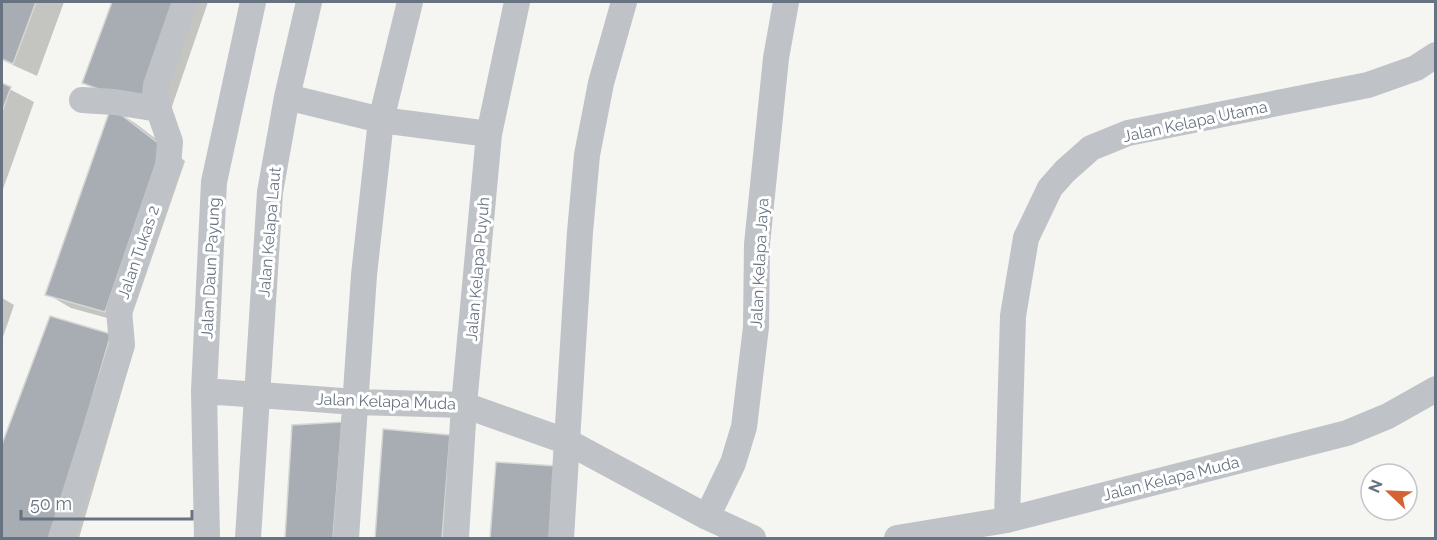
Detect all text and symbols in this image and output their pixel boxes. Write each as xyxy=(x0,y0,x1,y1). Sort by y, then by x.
street label: Jalan Kelapa Utama xyxy=(1121,97,1269,146)
street label: Jalan Kelapa Laut xyxy=(254,166,285,298)
street label: Jalan Kelapa Puyuh xyxy=(462,196,493,342)
street label: Jalan Daun Payung xyxy=(197,197,224,339)
street label: Jalan Kelapa Jaya xyxy=(747,197,772,329)
street label: Jalan Tukas 2 xyxy=(114,203,163,301)
street label: Jalan Kelapa Muda xyxy=(316,390,456,413)
street label: Jalan Kelapa Muda xyxy=(1101,452,1241,505)
north arrow xyxy=(1359,462,1419,522)
text: N xyxy=(1365,477,1387,496)
scale bar xyxy=(21,483,192,521)
text: 50 m xyxy=(30,493,72,514)

